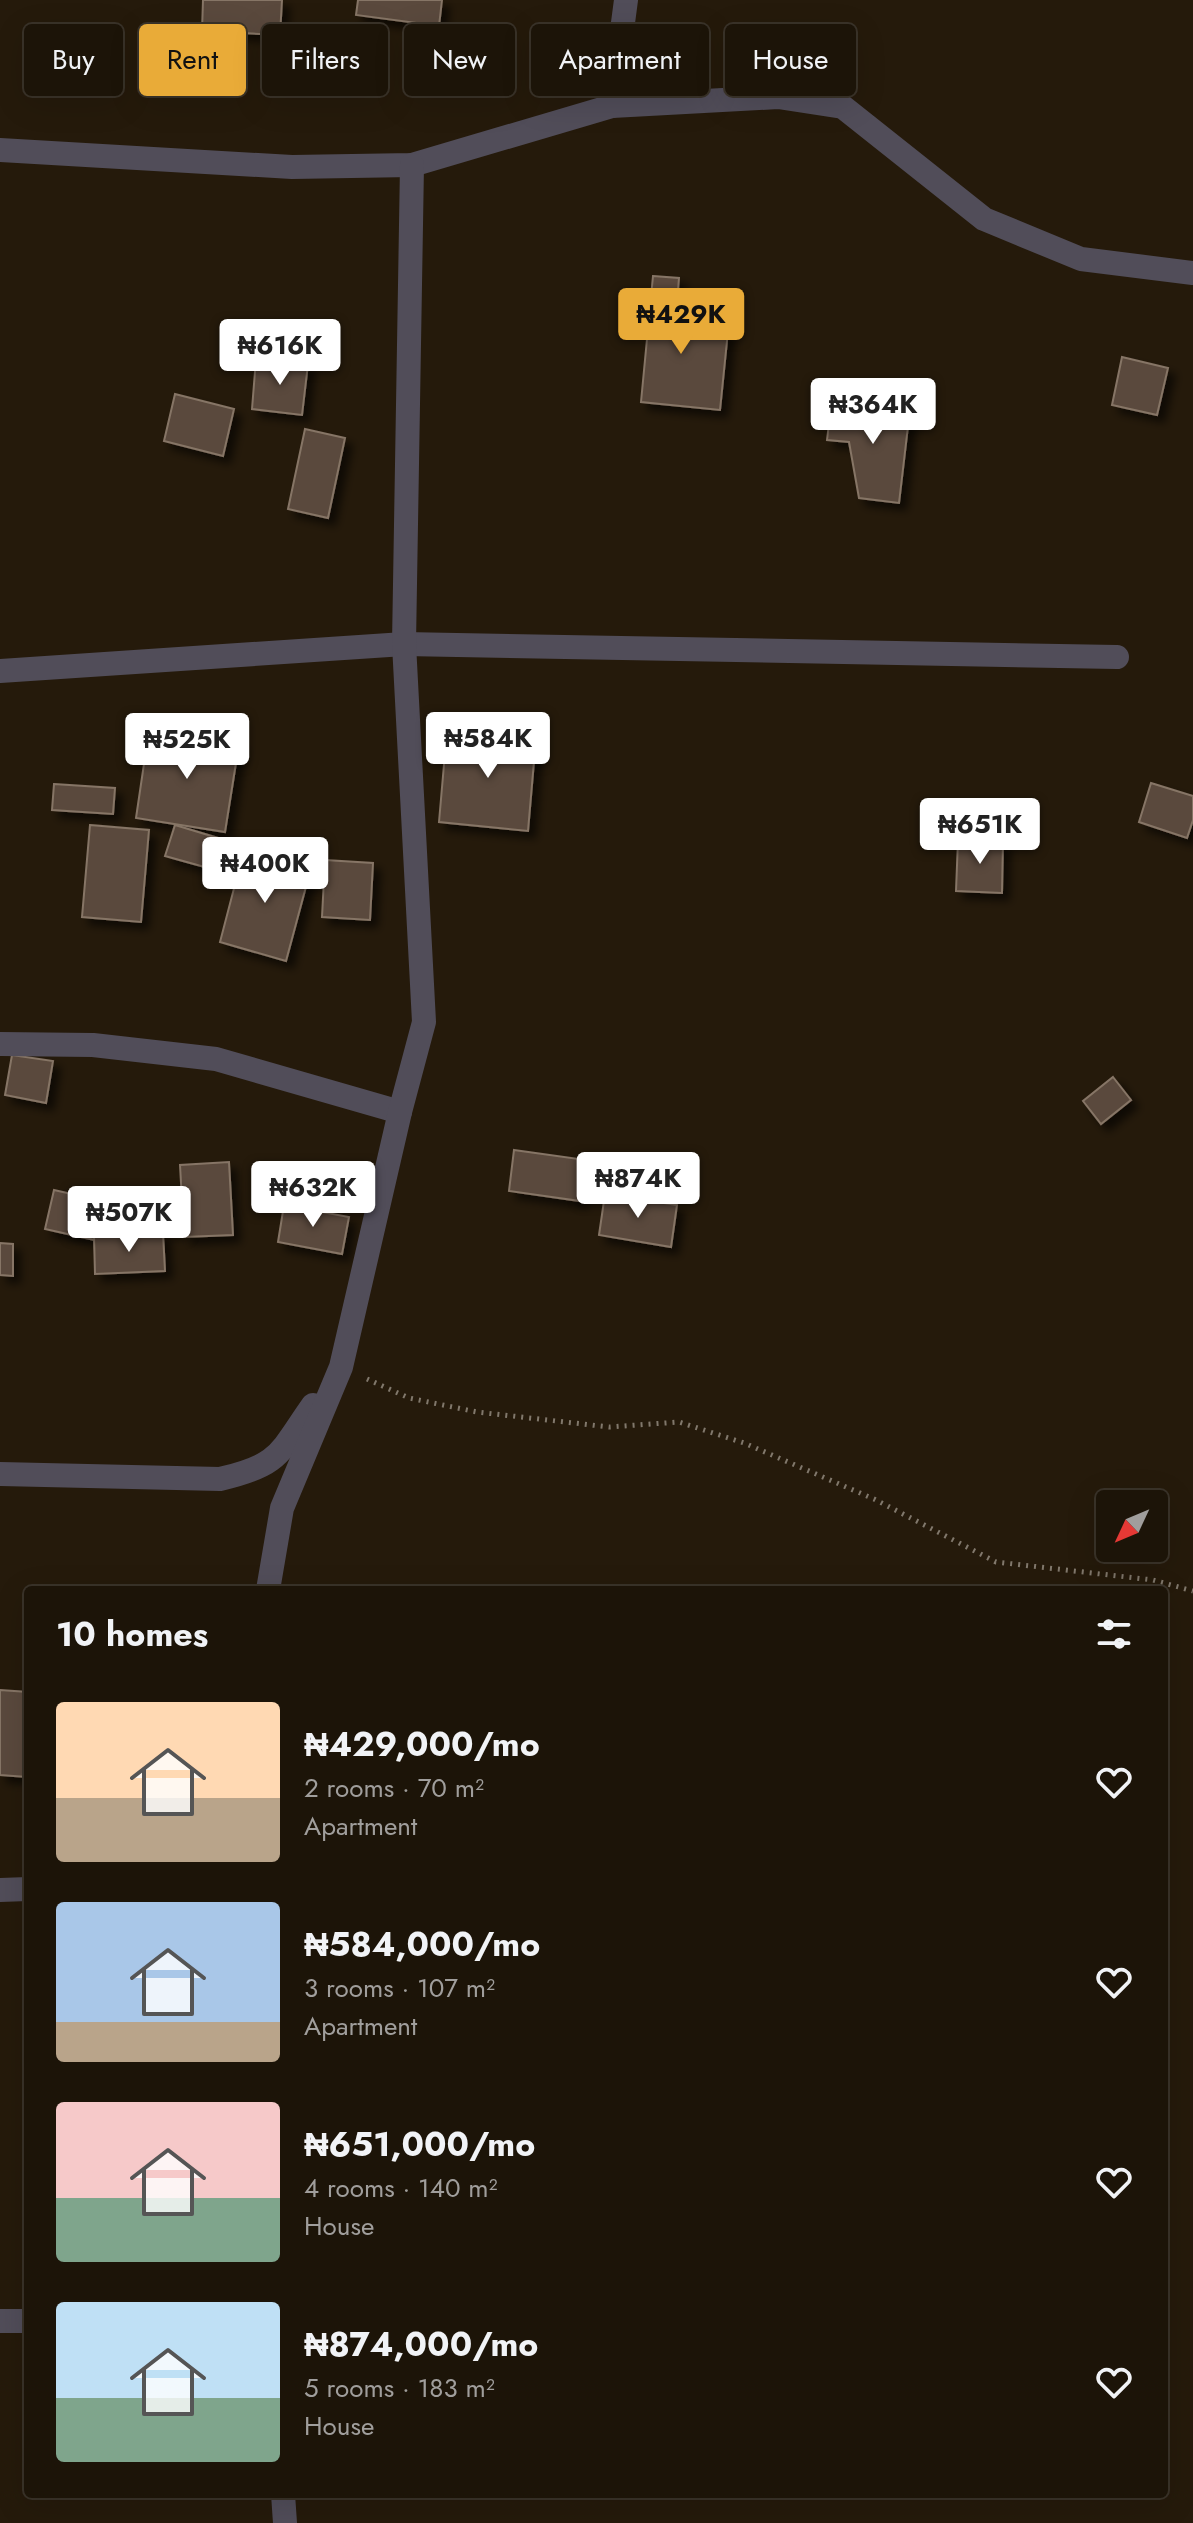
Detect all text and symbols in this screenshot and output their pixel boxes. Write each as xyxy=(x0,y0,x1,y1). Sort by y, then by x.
chip: Buy xyxy=(24,24,123,96)
chip: Rent xyxy=(139,24,246,96)
chip: Filters xyxy=(262,24,388,96)
chip: New xyxy=(404,24,515,96)
chip: Apartment xyxy=(531,24,709,96)
chip: House xyxy=(725,24,856,96)
pin: ₦429K xyxy=(625,288,737,356)
text: ₦429K xyxy=(636,295,726,333)
pin: ₦616K xyxy=(224,319,336,387)
text: ₦616K xyxy=(238,326,322,364)
pin: ₦364K xyxy=(817,378,929,446)
text: ₦364K xyxy=(829,385,917,423)
pin: ₦584K xyxy=(432,712,544,780)
pin: ₦525K xyxy=(131,713,243,781)
text: ₦584K xyxy=(444,719,532,757)
text: ₦525K xyxy=(143,720,231,758)
pin: ₦651K xyxy=(924,798,1036,866)
text: ₦651K xyxy=(938,805,1022,843)
pin: ₦400K xyxy=(209,837,321,905)
text: ₦400K xyxy=(220,844,310,882)
pin: ₦874K xyxy=(582,1152,694,1220)
text: ₦874K xyxy=(595,1159,681,1197)
pin: ₦632K xyxy=(257,1161,369,1229)
text: ₦632K xyxy=(269,1168,357,1206)
pin: ₦507K xyxy=(73,1186,185,1254)
text: ₦507K xyxy=(86,1193,172,1231)
north arrow xyxy=(1096,1490,1168,1562)
map controls xyxy=(1096,1490,1168,1562)
text: 10 homes xyxy=(56,1610,208,1659)
icon: filters xyxy=(1092,1612,1136,1656)
text: ₦429,000/mo xyxy=(304,1720,540,1769)
icon: home xyxy=(120,1734,216,1830)
icon: heart xyxy=(1092,1760,1136,1804)
text: 2 rooms · 70 m² xyxy=(304,1769,484,1807)
text: Apartment xyxy=(304,1807,417,1845)
text: ₦584,000/mo xyxy=(304,1920,540,1969)
icon: home xyxy=(120,1934,216,2030)
icon: heart xyxy=(1092,1960,1136,2004)
text: 3 rooms · 107 m² xyxy=(304,1969,495,2007)
text: Apartment xyxy=(304,2007,417,2045)
text: ₦651,000/mo xyxy=(304,2120,535,2169)
icon: home xyxy=(120,2134,216,2230)
icon: heart xyxy=(1092,2160,1136,2204)
text: 4 rooms · 140 m² xyxy=(304,2169,498,2207)
text: House xyxy=(304,2207,374,2245)
text: ₦874,000/mo xyxy=(304,2320,538,2369)
icon: home xyxy=(120,2334,216,2430)
icon: heart xyxy=(1092,2360,1136,2404)
text: 5 rooms · 183 m² xyxy=(304,2369,495,2407)
text: House xyxy=(304,2407,374,2445)

